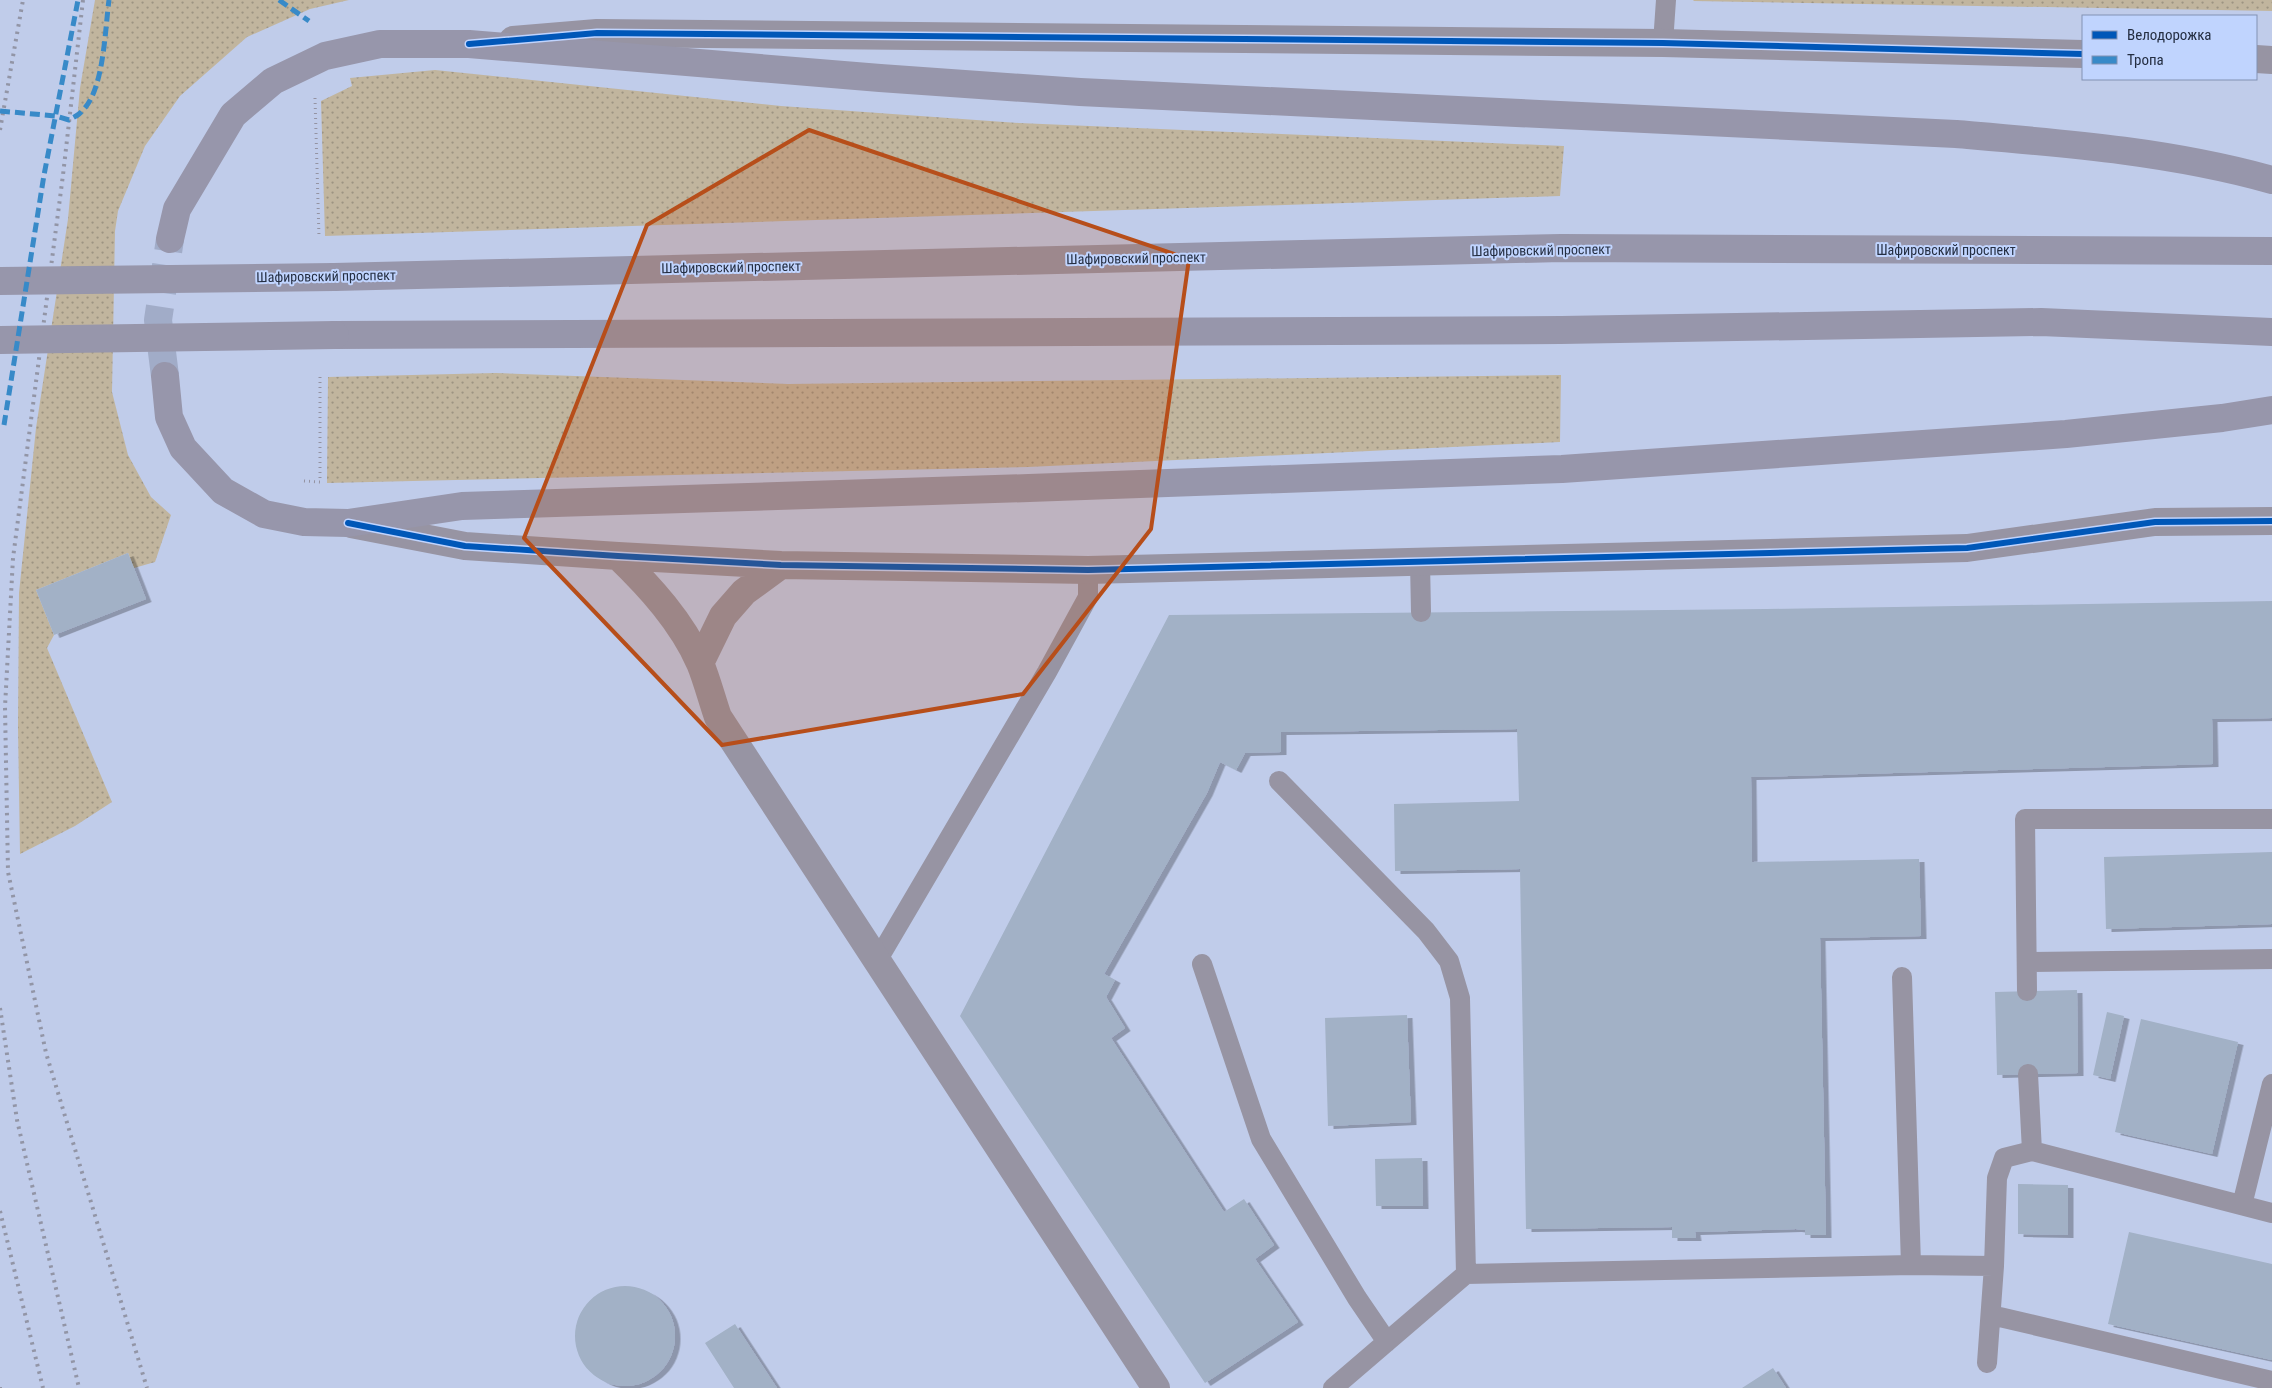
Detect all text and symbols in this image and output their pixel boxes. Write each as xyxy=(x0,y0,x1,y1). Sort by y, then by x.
legend xyxy=(2082,15,2257,80)
text: Велодорожка xyxy=(2127,26,2212,44)
text: Тропа xyxy=(2127,51,2164,69)
street label: Шафировский проспект xyxy=(1471,241,1611,259)
street label: Шафировский проспект xyxy=(1876,242,2016,258)
street label: Шафировский проспект xyxy=(1066,249,1206,267)
street label: Шафировский проспект xyxy=(661,258,801,276)
street label: Шафировский проспект xyxy=(256,267,396,285)

